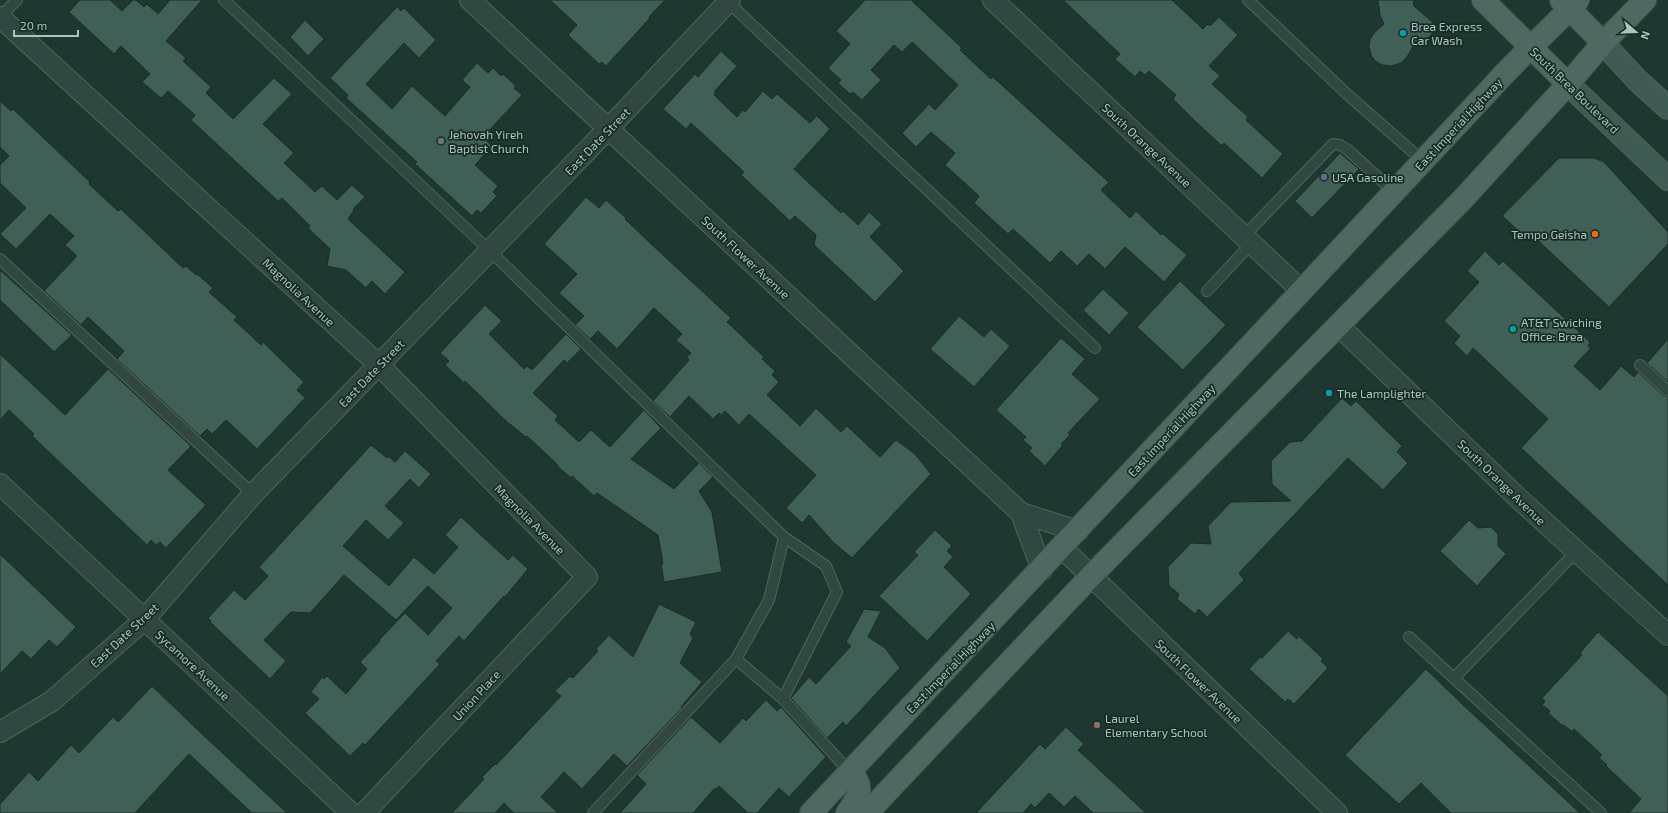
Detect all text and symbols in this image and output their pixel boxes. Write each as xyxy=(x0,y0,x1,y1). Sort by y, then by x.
scale bar xyxy=(14,12,78,38)
north arrow xyxy=(1616,12,1656,52)
text: 20 m xyxy=(20,18,47,32)
place label: Brea Express Car Wash xyxy=(1411,19,1482,47)
marker: Brea Express Car Wash xyxy=(1398,28,1408,38)
text: N xyxy=(1638,30,1653,41)
street label: South Brea Boulevard xyxy=(1528,44,1622,136)
street label: East Imperial Highway xyxy=(1411,74,1505,173)
street label: South Orange Avenue xyxy=(1100,100,1194,190)
street label: East Date Street xyxy=(561,104,633,178)
place label: Jehovah Yireh Baptist Church xyxy=(449,127,529,155)
marker: Jehovah Yireh Baptist Church xyxy=(436,136,446,146)
place label: USA Gasoline xyxy=(1332,170,1404,184)
marker: USA Gasoline xyxy=(1319,172,1329,182)
street label: South Flower Avenue xyxy=(699,213,793,301)
place label: Tempo Geisha xyxy=(1511,227,1587,241)
marker: Tempo Geisha xyxy=(1590,229,1600,239)
street label: Magnolia Avenue xyxy=(260,255,338,329)
place label: AT&T Swiching Office: Brea xyxy=(1521,315,1602,343)
marker: AT&T Swiching Office: Brea xyxy=(1508,324,1518,334)
street label: East Date Street xyxy=(335,336,407,410)
street label: East Imperial Highway xyxy=(1124,380,1218,479)
place label: The Lamplighter xyxy=(1337,386,1427,400)
marker: The Lamplighter xyxy=(1324,388,1334,398)
street label: South Orange Avenue xyxy=(1455,436,1549,528)
street label: Magnolia Avenue xyxy=(492,481,568,557)
street label: East Date Street xyxy=(87,599,161,670)
street label: East Imperial Highway xyxy=(903,618,998,716)
street label: Sycamore Avenue xyxy=(153,627,233,703)
street label: South Flower Avenue xyxy=(1153,636,1245,726)
street label: Union Place xyxy=(449,667,503,723)
place label: Laurel Elementary School xyxy=(1105,711,1208,739)
marker: Laurel Elementary School xyxy=(1092,720,1102,730)

